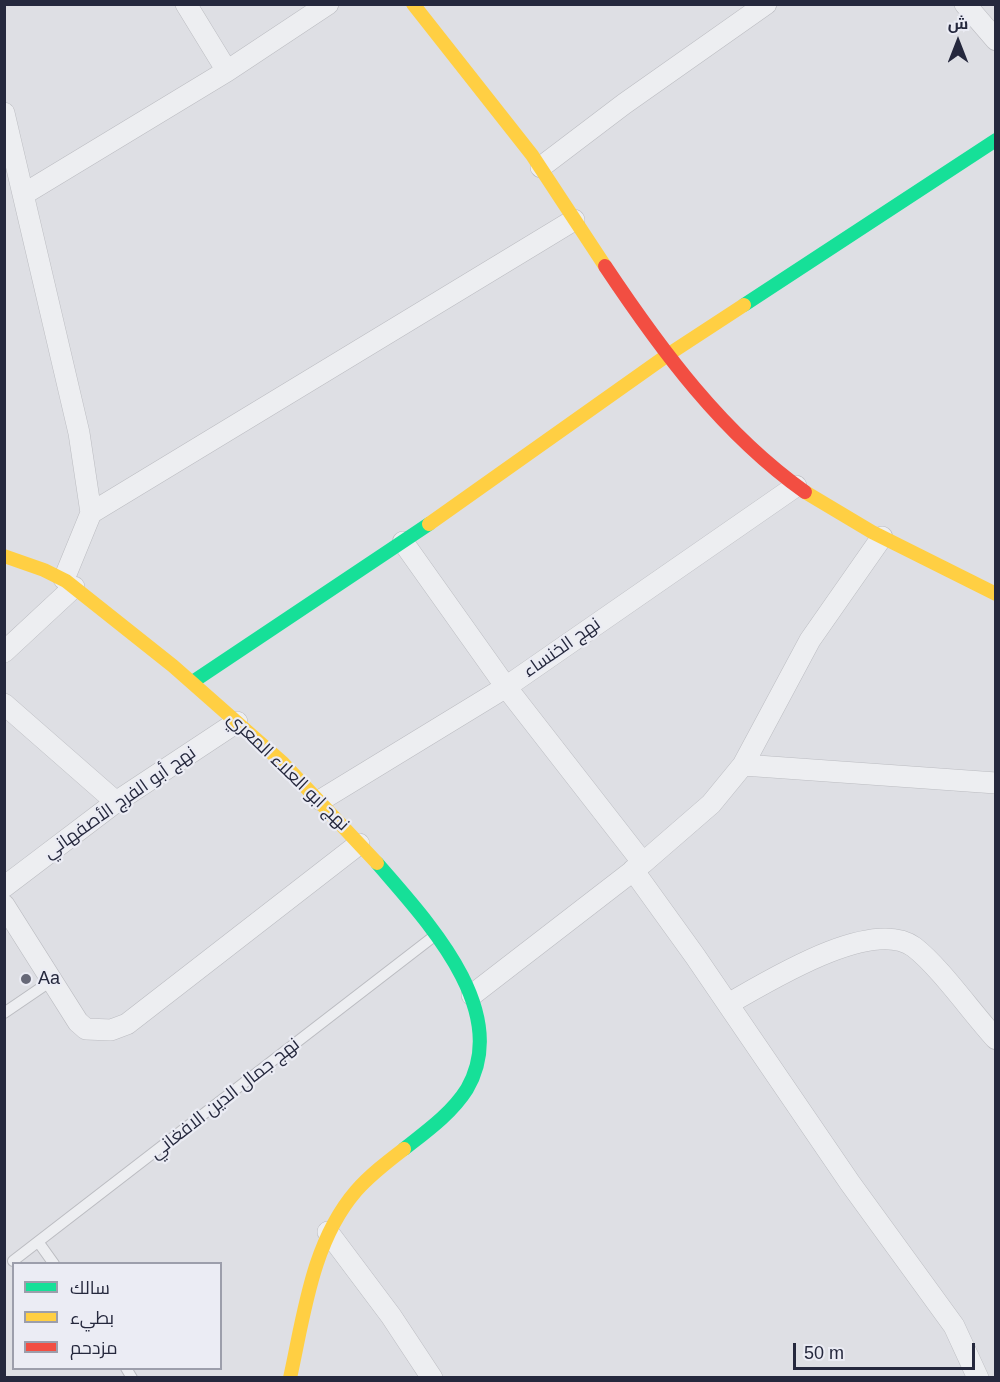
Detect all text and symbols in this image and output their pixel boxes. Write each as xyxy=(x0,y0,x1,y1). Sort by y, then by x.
north arrow xyxy=(928,12,988,72)
text: ش xyxy=(948,15,968,32)
street label: نهج الخنساء xyxy=(519,613,605,683)
street label: نهج ابو العلاء المعري xyxy=(223,708,353,836)
street label: نهج أبو الفرج الأصفهاني xyxy=(40,742,200,864)
place label: Aa xyxy=(38,968,60,990)
marker: Aa xyxy=(19,972,33,986)
street label: نهج جمال الدين الافغاني xyxy=(146,1034,304,1164)
legend xyxy=(12,1262,222,1370)
text: سالك xyxy=(70,1278,110,1298)
text: بطيء xyxy=(70,1308,114,1328)
scale bar xyxy=(796,1331,978,1369)
text: مزدحم xyxy=(70,1338,118,1358)
text: 50 m xyxy=(804,1343,844,1363)

